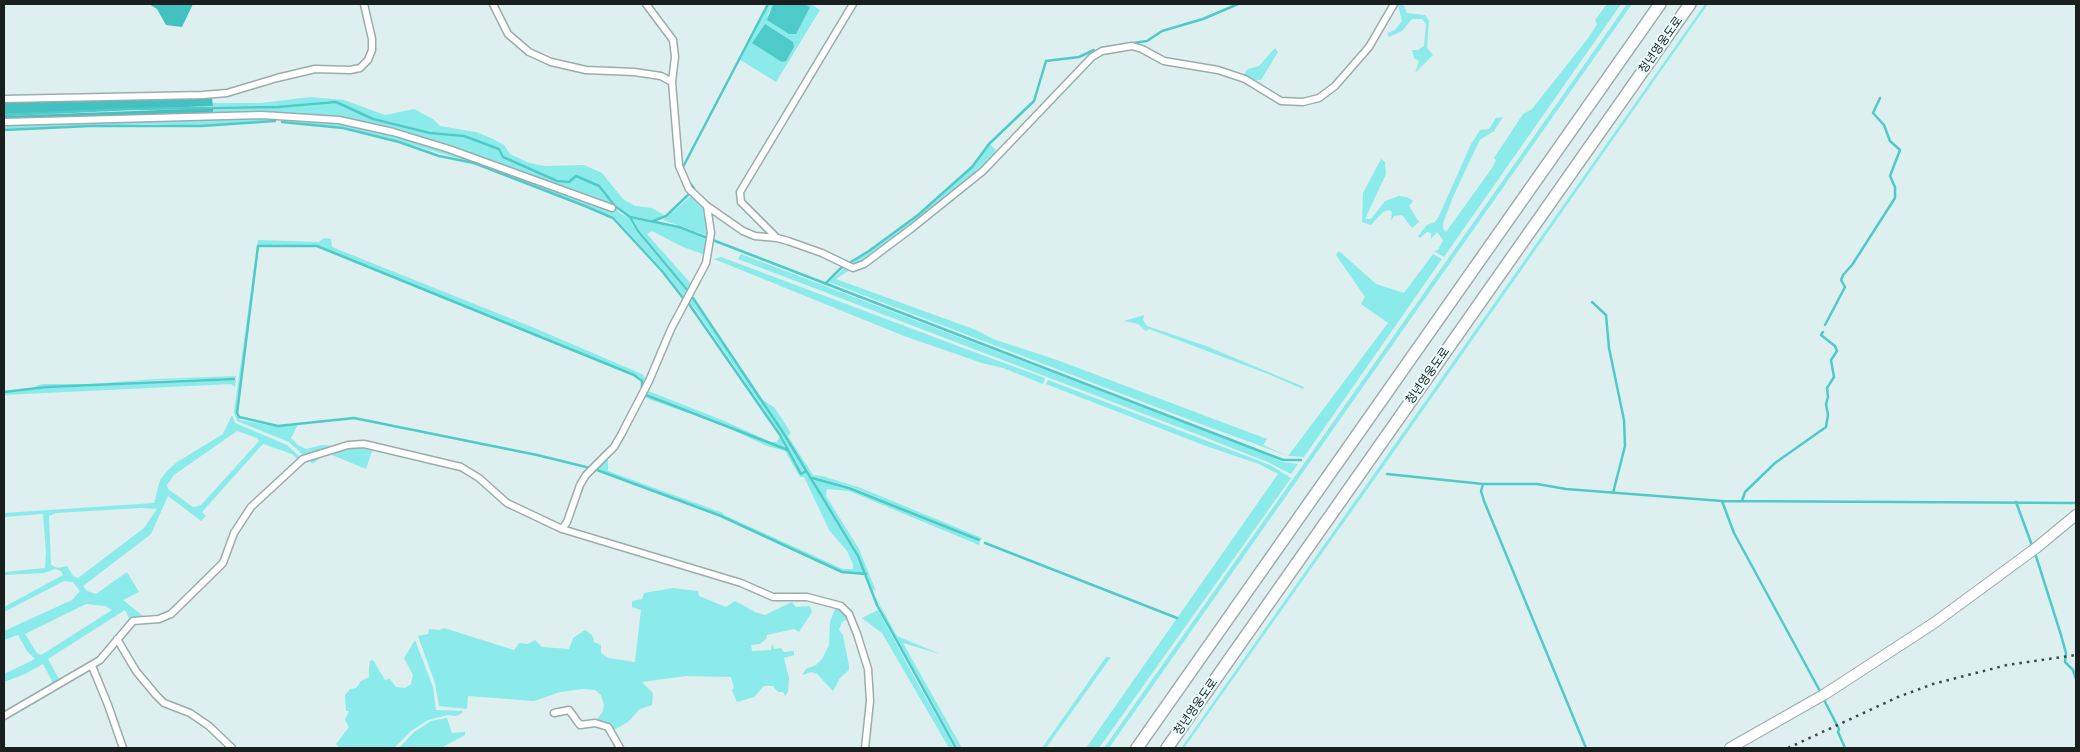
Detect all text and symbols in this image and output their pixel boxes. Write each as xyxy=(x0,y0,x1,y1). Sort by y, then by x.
street label: 청년영웅도로 xyxy=(1636,14,1686,76)
street label: 청년영웅도로 xyxy=(1403,345,1453,407)
street label: 청년영웅도로 xyxy=(1171,676,1221,738)

